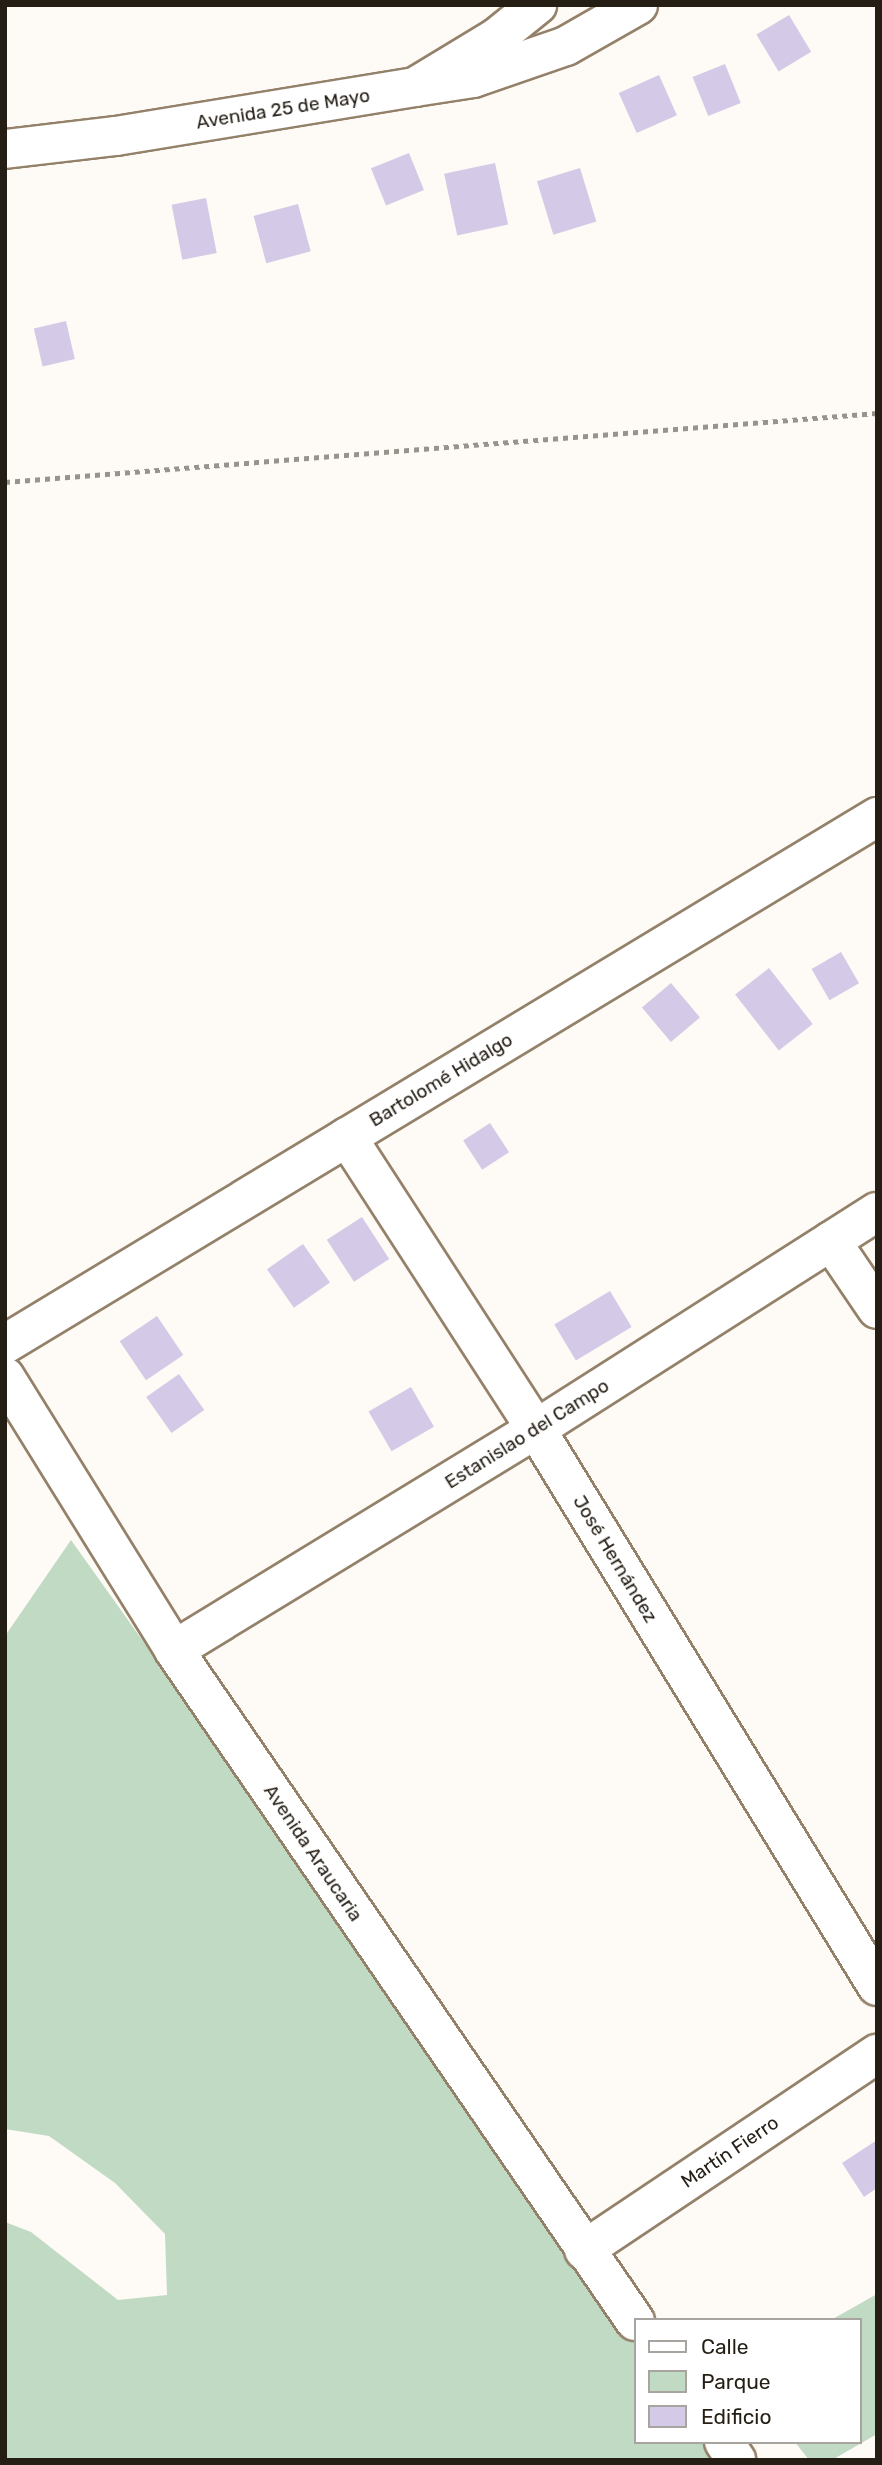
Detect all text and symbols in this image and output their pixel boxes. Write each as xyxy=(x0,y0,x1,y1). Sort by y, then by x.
street label: Avenida 25 de Mayo xyxy=(194,84,372,134)
street label: Bartolomé Hidalgo xyxy=(365,1028,517,1132)
street label: Estanislao del Campo xyxy=(441,1374,613,1494)
street label: José Hernández xyxy=(568,1491,662,1627)
street label: Avenida Araucaria xyxy=(259,1780,367,1926)
street label: Martín Fierro xyxy=(677,2111,783,2193)
legend xyxy=(634,2318,861,2444)
text: Calle xyxy=(701,2334,749,2359)
text: Parque xyxy=(701,2369,771,2394)
text: Edificio xyxy=(701,2404,771,2429)

